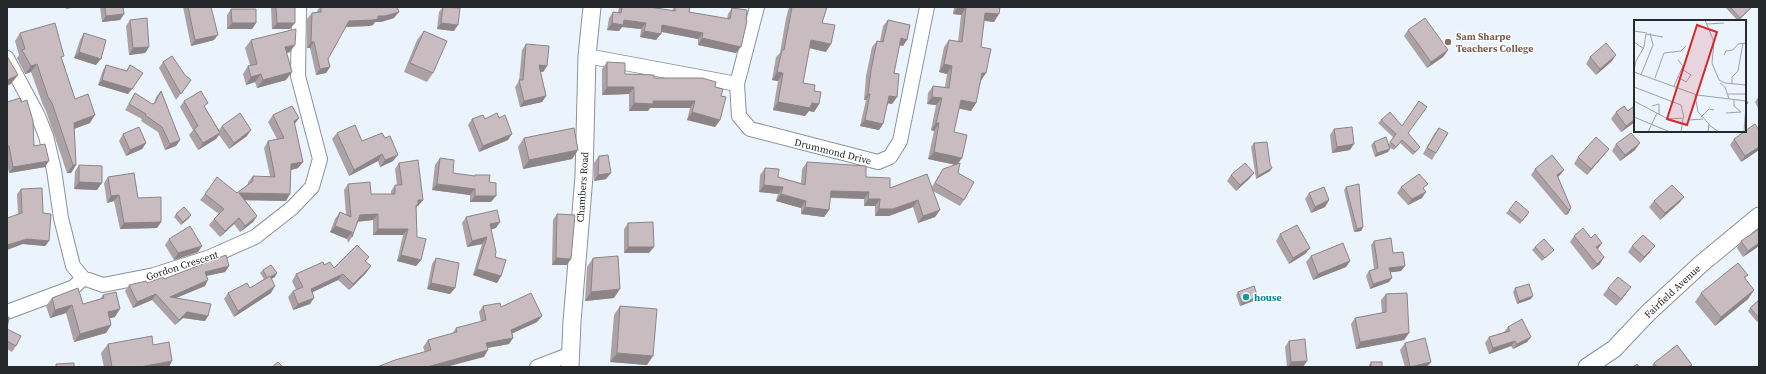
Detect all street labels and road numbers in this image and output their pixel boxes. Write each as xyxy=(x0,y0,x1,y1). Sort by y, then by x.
street label: Drummond Drive xyxy=(793,136,873,167)
street label: Chambers Road xyxy=(574,151,591,223)
street label: Gordon Crescent xyxy=(144,247,221,283)
street label: Fairfield Avenue xyxy=(1641,262,1703,321)

